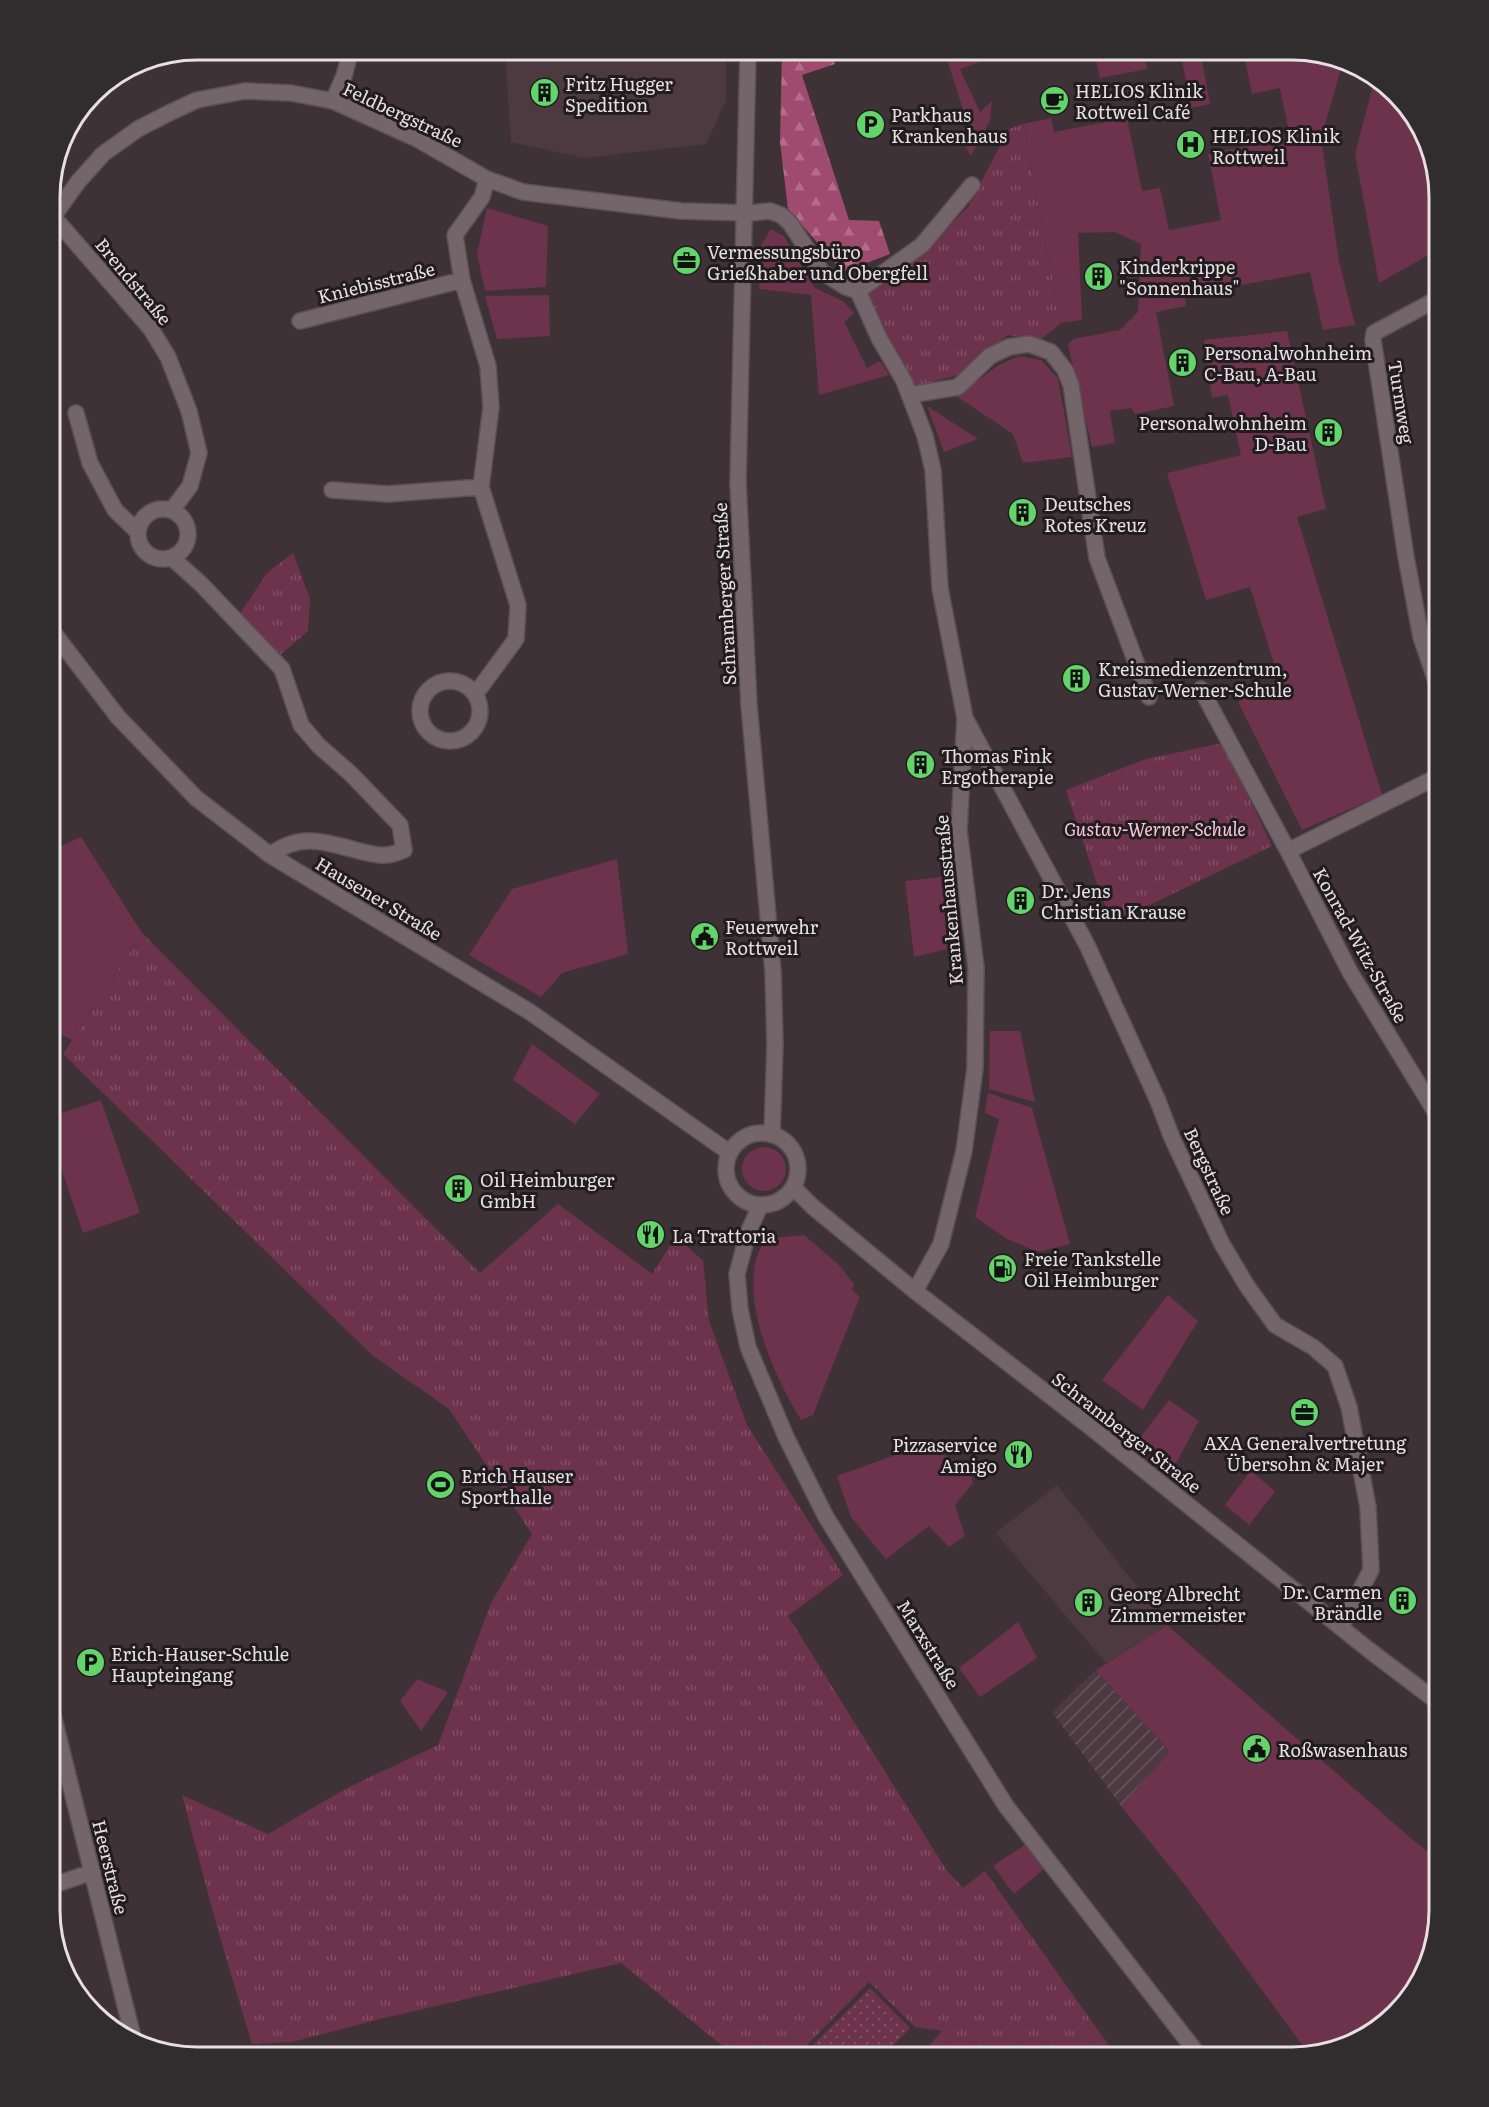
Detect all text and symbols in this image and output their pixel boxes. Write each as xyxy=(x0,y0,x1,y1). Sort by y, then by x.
place label: Fritz Hugger Spedition xyxy=(565,70,673,118)
street label: Feldbergstraße xyxy=(339,74,467,154)
building icon: Fritz Hugger Spedition xyxy=(528,77,560,109)
place label: HELIOS Klinik Rottweil Café xyxy=(1075,77,1204,125)
cafe icon: HELIOS Klinik Rottweil Café xyxy=(1038,84,1070,116)
place label: Parkhaus Krankenhaus xyxy=(891,101,1007,149)
parking icon: Parkhaus Krankenhaus xyxy=(854,108,886,140)
place label: HELIOS Klinik Rottweil xyxy=(1212,122,1341,170)
hospital icon: HELIOS Klinik Rottweil xyxy=(1175,129,1207,161)
street label: Brendstraße xyxy=(89,231,179,331)
place label: Vermessungsbüro Grießhaber und Obergfell xyxy=(707,238,928,286)
office icon: Vermessungsbüro Grießhaber und Obergfell xyxy=(670,245,702,277)
place label: Kinderkrippe "Sonnenhaus" xyxy=(1119,253,1239,301)
street label: Kniebisstraße xyxy=(315,254,437,310)
building icon: Kinderkrippe "Sonnenhaus" xyxy=(1082,260,1114,292)
place label: Personalwohnheim C-Bau, A-Bau xyxy=(1204,339,1372,387)
building icon: Personalwohnheim C-Bau, A-Bau xyxy=(1167,346,1199,378)
street label: Turmweg xyxy=(1382,358,1422,447)
place label: Personalwohnheim D-Bau xyxy=(1139,409,1307,457)
building icon: Personalwohnheim D-Bau xyxy=(1312,416,1344,448)
place label: Deutsches Rotes Kreuz xyxy=(1044,490,1146,538)
building icon: Deutsches Rotes Kreuz xyxy=(1007,497,1039,529)
street label: Schramberger Straße xyxy=(706,502,742,686)
place label: Kreismedienzentrum, Gustav-Werner-Schule xyxy=(1098,655,1292,703)
building icon: Kreismedienzentrum, Gustav-Werner-Schule xyxy=(1061,662,1093,694)
place label: Thomas Fink Ergotherapie xyxy=(941,742,1054,790)
building icon: Thomas Fink Ergotherapie xyxy=(904,749,936,781)
street label: Krankenhausstraße xyxy=(927,814,969,986)
park label: Gustav-Werner-Schule xyxy=(1064,815,1246,842)
street label: Hausener Straße xyxy=(311,850,447,946)
street label: Konrad-Witz-Straße xyxy=(1307,862,1415,1028)
place label: Dr. Jens Christian Krause xyxy=(1041,877,1186,925)
building icon: Dr. Jens Christian Krause xyxy=(1004,884,1036,916)
place label: Feuerwehr Rottweil xyxy=(725,913,819,961)
public building icon: Feuerwehr Rottweil xyxy=(688,920,720,952)
street label: Bergstraße xyxy=(1178,1123,1242,1219)
place label: Oil Heimburger GmbH xyxy=(480,1166,615,1214)
building icon: Oil Heimburger GmbH xyxy=(443,1173,475,1205)
restaurant icon: La Trattoria xyxy=(635,1219,667,1251)
place label: La Trattoria xyxy=(672,1222,777,1249)
place label: Freie Tankstelle Oil Heimburger xyxy=(1024,1245,1161,1293)
fuel station icon: Freie Tankstelle Oil Heimburger xyxy=(987,1252,1019,1284)
street label: Schramberger Straße xyxy=(1047,1365,1207,1499)
office icon: AXA Generalvertretung Übersohn & Majer xyxy=(1289,1397,1321,1429)
place label: AXA Generalvertretung Übersohn & Majer xyxy=(1204,1429,1407,1477)
place label: Pizzaservice Amigo xyxy=(892,1431,997,1479)
restaurant icon: Pizzaservice Amigo xyxy=(1002,1438,1034,1470)
place label: Erich Hauser Sporthalle xyxy=(461,1462,573,1510)
sports icon: Erich Hauser Sporthalle xyxy=(424,1469,456,1501)
place label: Dr. Carmen Brändle xyxy=(1282,1578,1382,1626)
place label: Georg Albrecht Zimmermeister xyxy=(1110,1580,1246,1628)
building icon: Dr. Carmen Brändle xyxy=(1387,1585,1419,1617)
building icon: Georg Albrecht Zimmermeister xyxy=(1073,1587,1105,1619)
street label: Marxstraße xyxy=(891,1594,967,1694)
place label: Erich-Hauser-Schule Haupteingang xyxy=(111,1640,289,1688)
parking icon: Erich-Hauser-Schule Haupteingang xyxy=(74,1647,106,1679)
public building icon: Roßwasenhaus xyxy=(1241,1733,1273,1765)
place label: Roßwasenhaus xyxy=(1278,1736,1407,1763)
street label: Heerstraße xyxy=(86,1817,136,1917)

